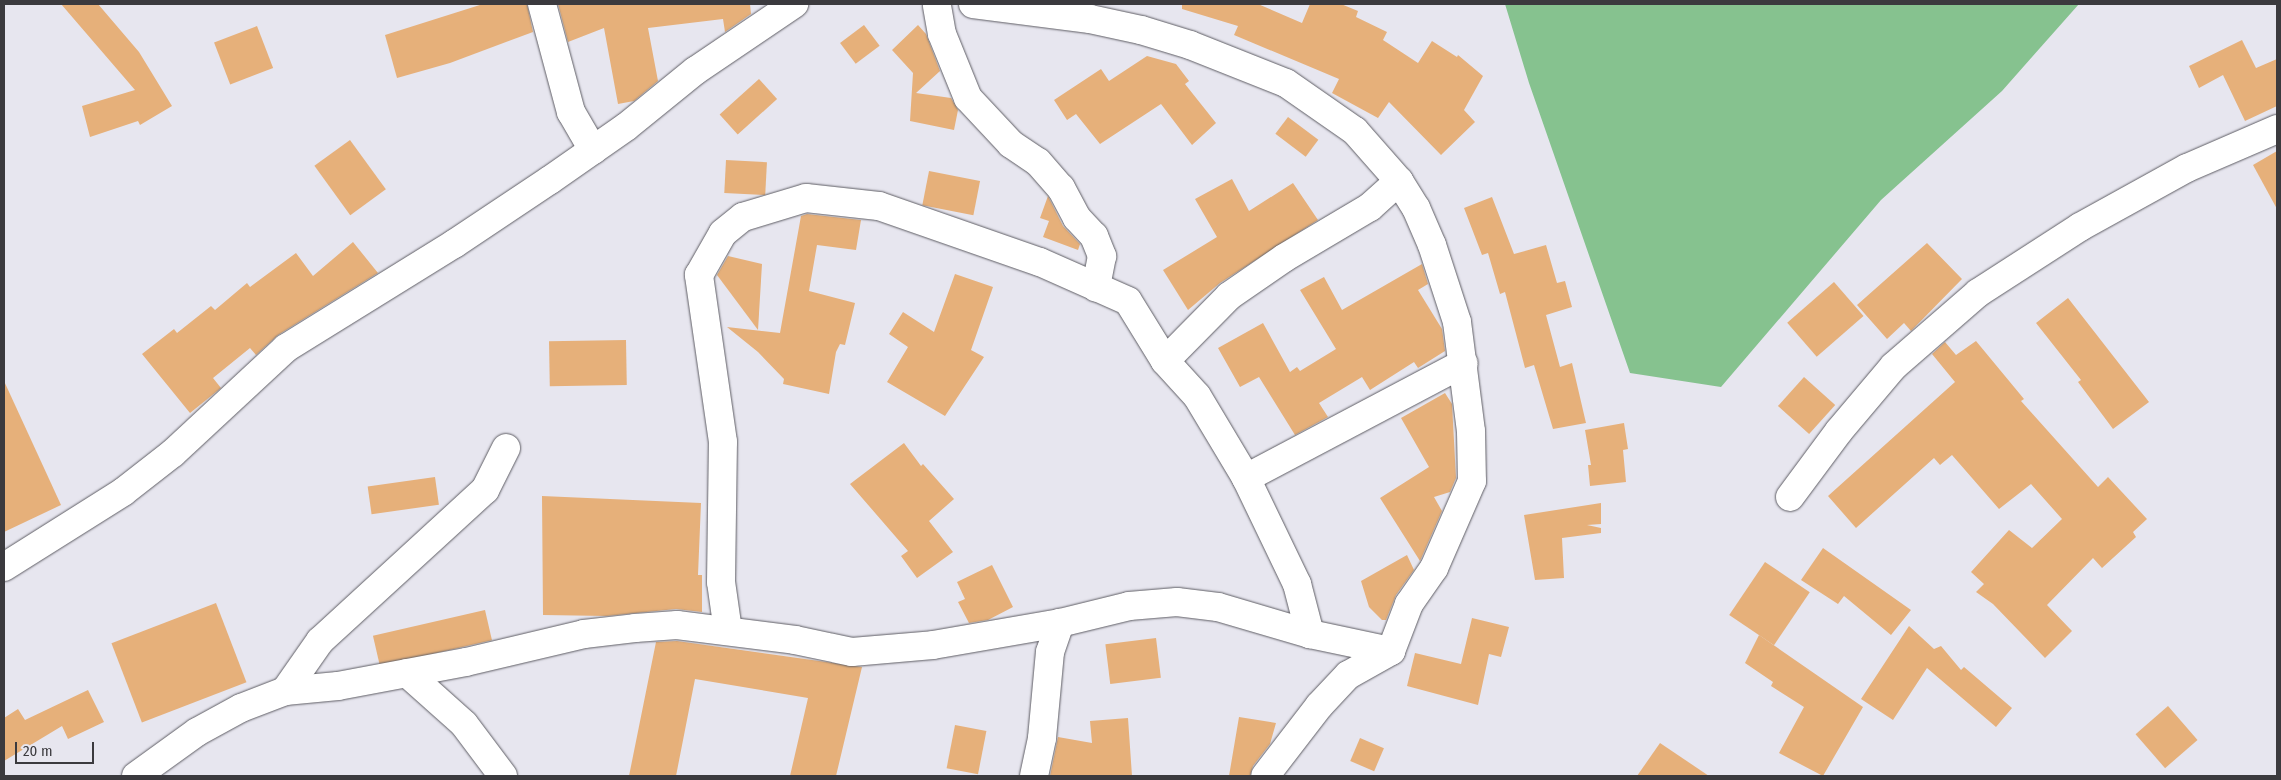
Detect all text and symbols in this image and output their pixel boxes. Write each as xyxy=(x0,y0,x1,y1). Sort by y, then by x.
scale bar xyxy=(18,732,96,764)
text: 20 m xyxy=(23,742,53,760)

